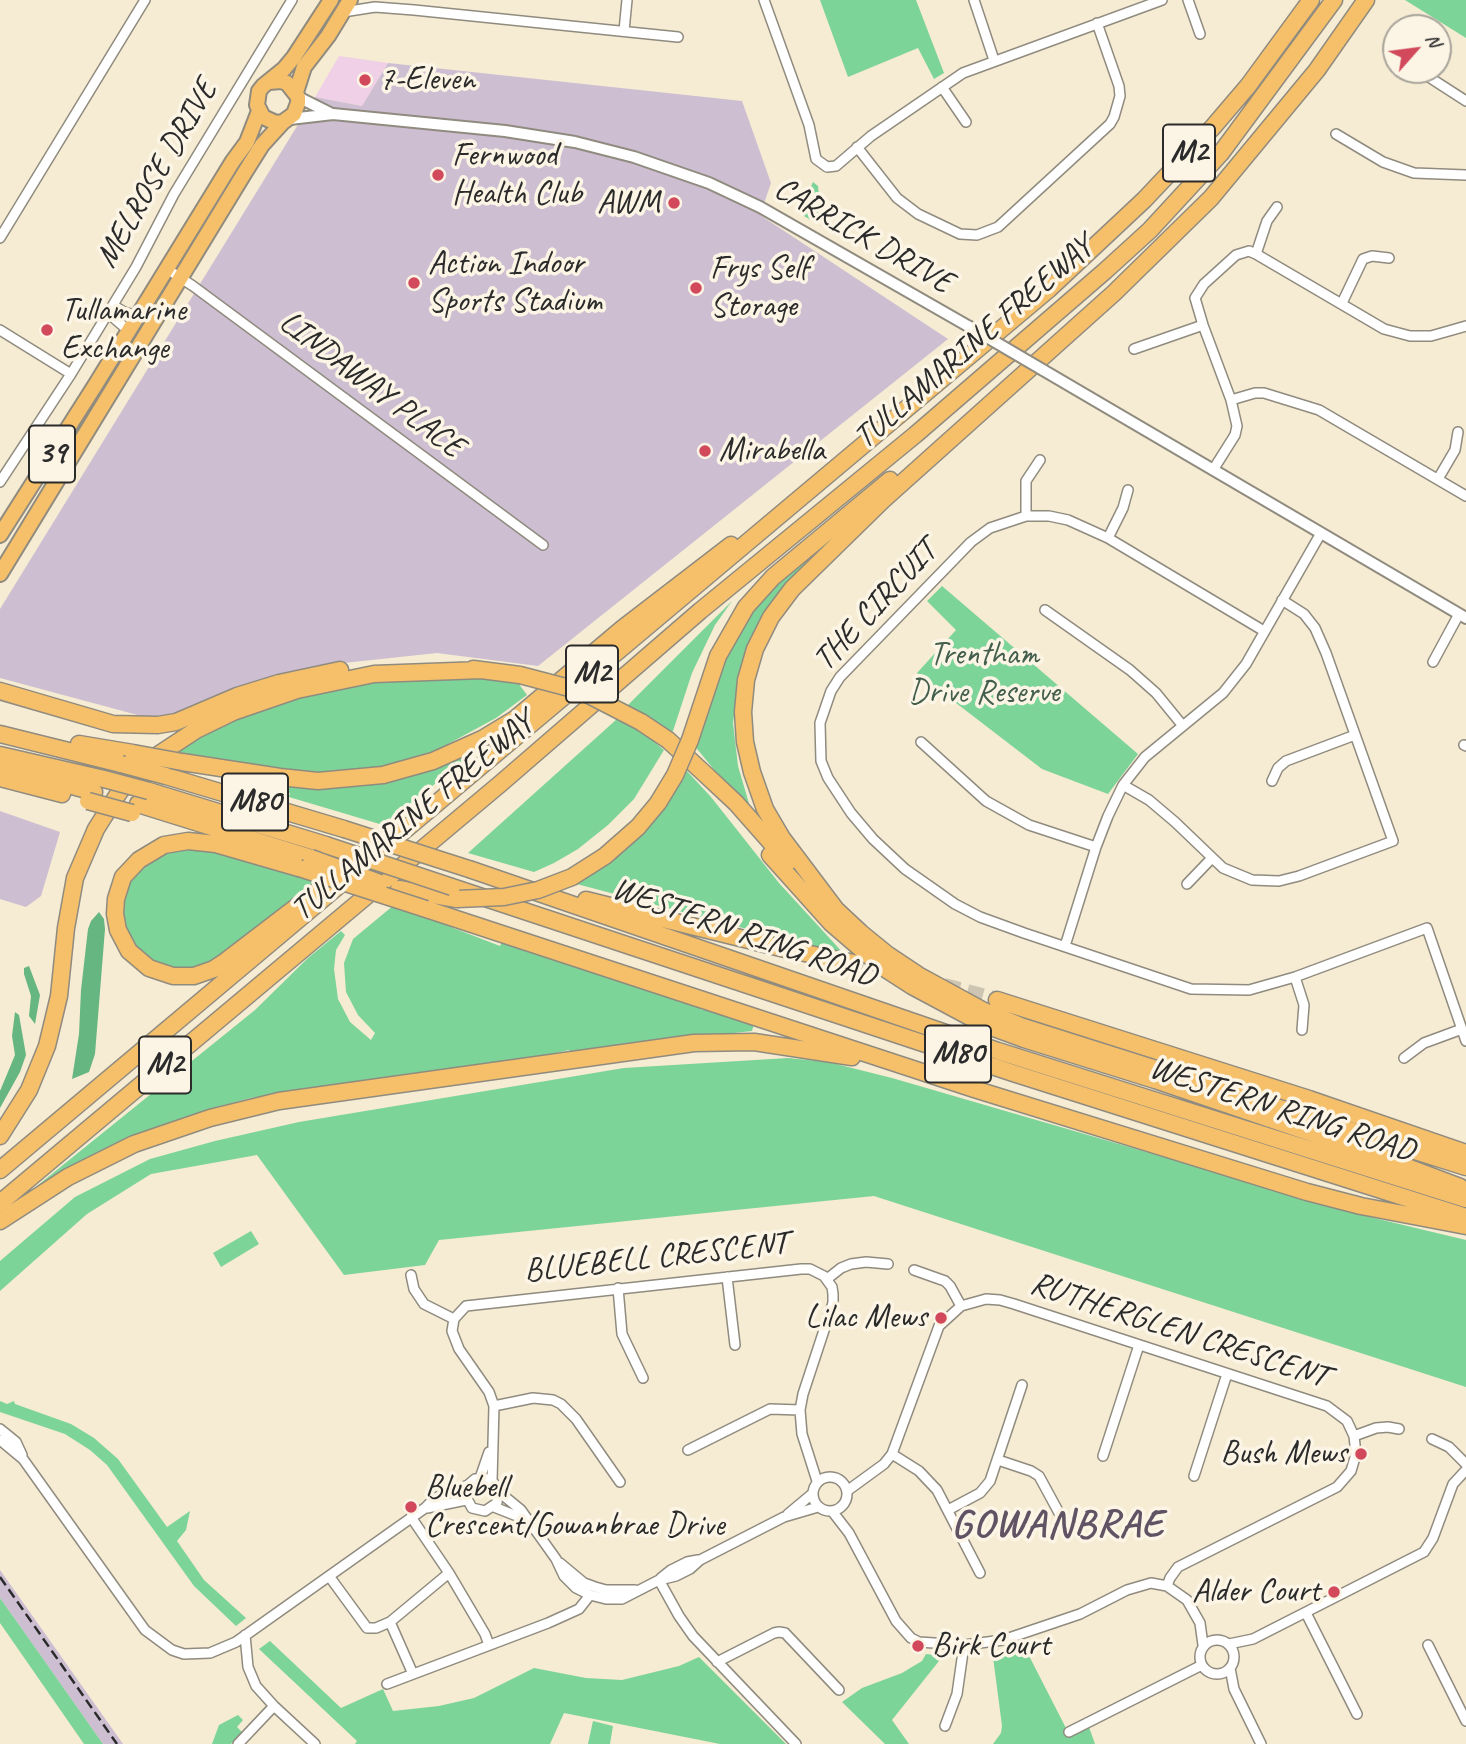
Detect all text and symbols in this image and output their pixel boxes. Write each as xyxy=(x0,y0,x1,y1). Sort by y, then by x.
north arrow xyxy=(1382,14,1452,84)
text: N xyxy=(1420,29,1447,51)
place label: 7-Eleven xyxy=(379,60,475,100)
marker: 7-Eleven xyxy=(357,72,373,88)
street label: MELROSE DRIVE xyxy=(87,73,227,275)
road number: M2 xyxy=(1163,124,1215,182)
place label: Fernwood Health Club xyxy=(452,136,582,214)
marker: Fernwood Health Club xyxy=(430,167,446,183)
street label: CARRICK DRIVE xyxy=(767,169,959,303)
place label: AWM xyxy=(597,183,660,223)
marker: AWM xyxy=(666,195,682,211)
street label: TULLAMARINE FREEWAY xyxy=(846,228,1102,458)
place label: Action Indoor Sports Stadium xyxy=(428,244,602,322)
place label: Frys Self Storage xyxy=(710,249,809,327)
marker: Action Indoor Sports Stadium xyxy=(406,275,422,291)
marker: Frys Self Storage xyxy=(688,280,704,296)
place label: Tullamarine Exchange xyxy=(61,291,186,369)
street label: LINDAWAY PLACE xyxy=(271,303,471,467)
marker: Tullamarine Exchange xyxy=(39,322,55,338)
road number: 39 xyxy=(29,426,75,482)
place label: Mirabella xyxy=(719,431,825,471)
marker: Mirabella xyxy=(697,443,713,459)
street label: THE CIRCUIT xyxy=(805,532,947,680)
park label: Trentham Drive Reserve xyxy=(909,635,1059,713)
road number: M2 xyxy=(566,646,618,702)
street label: TULLAMARINE FREEWAY xyxy=(284,704,542,930)
road number: M80 xyxy=(222,774,288,830)
street label: WESTERN RING ROAD xyxy=(607,869,881,997)
road number: M80 xyxy=(925,1026,991,1083)
road number: M2 xyxy=(139,1036,191,1094)
street label: WESTERN RING ROAD xyxy=(1145,1048,1419,1172)
street label: BLUEBELL CRESCENT xyxy=(522,1224,790,1292)
street label: RUTHERGLEN CRESCENT xyxy=(1025,1264,1333,1398)
place label: Lilac Mews xyxy=(805,1298,927,1338)
marker: Lilac Mews xyxy=(933,1310,949,1326)
place label: Bush Mews xyxy=(1221,1434,1347,1474)
marker: Bush Mews xyxy=(1353,1446,1369,1462)
place label: Bluebell Crescent/Gowanbrae Drive xyxy=(425,1468,724,1546)
marker: Bluebell Crescent/Gowanbrae Drive xyxy=(403,1499,419,1515)
district label: GOWANBRAE xyxy=(954,1502,1162,1550)
place label: Alder Court xyxy=(1192,1572,1320,1612)
marker: Alder Court xyxy=(1326,1584,1342,1600)
place label: Birk Court xyxy=(932,1626,1050,1666)
marker: Birk Court xyxy=(910,1638,926,1654)

